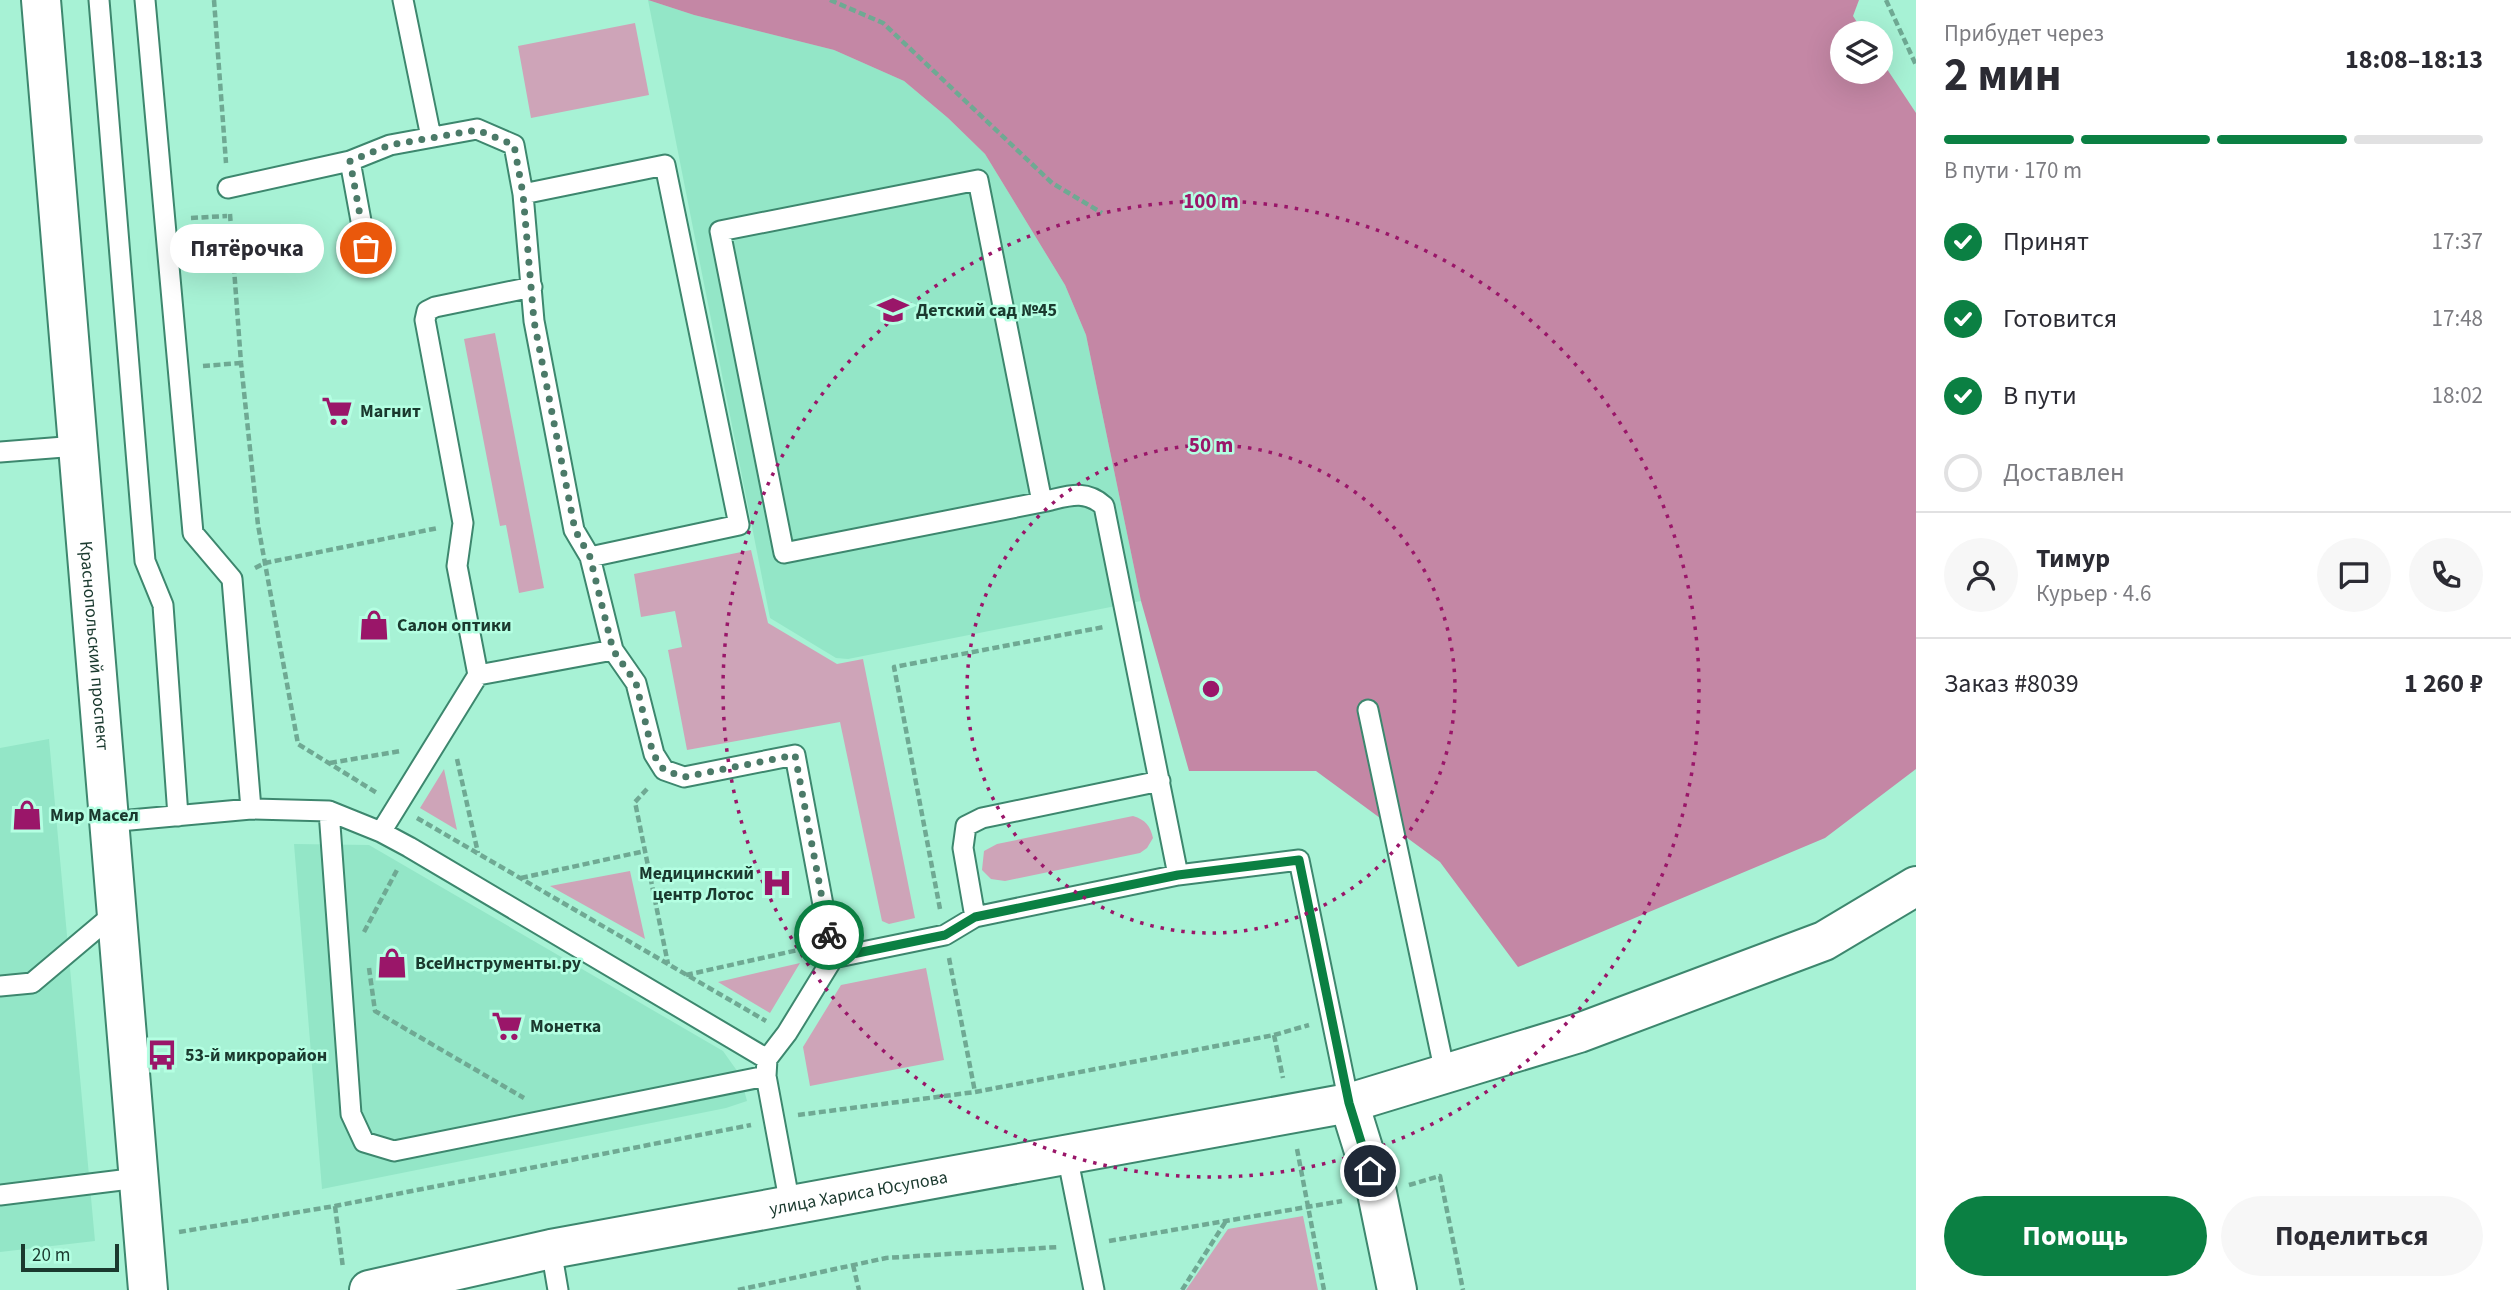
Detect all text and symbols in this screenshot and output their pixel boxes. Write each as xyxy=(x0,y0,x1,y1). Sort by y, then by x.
text: Прибудет через xyxy=(1944,17,2104,50)
map controls xyxy=(1830,21,1893,84)
button: layers xyxy=(1830,21,1893,84)
text: 18:08–18:13 xyxy=(2345,41,2483,78)
text: 2 мин xyxy=(1944,43,2061,108)
text: В пути · 170 m xyxy=(1944,154,2082,187)
text: 100 m xyxy=(1183,186,1239,216)
pin xyxy=(336,218,396,278)
icon: check xyxy=(1944,223,1982,261)
text: Принят xyxy=(2003,223,2089,260)
callout: Пятёрочка xyxy=(170,224,324,272)
text: 17:37 xyxy=(2432,225,2483,258)
icon: bag xyxy=(347,229,385,267)
text: Пятёрочка xyxy=(190,232,304,265)
school or university icon: Детский сад №45 xyxy=(876,293,910,327)
place label: Детский сад №45 xyxy=(916,298,1057,323)
icon: check xyxy=(1944,300,1982,338)
text: Готовится xyxy=(2003,300,2117,337)
text: 17:48 xyxy=(2432,302,2483,335)
icon: check xyxy=(1944,377,1982,415)
text: В пути xyxy=(2003,377,2077,414)
text: 18:02 xyxy=(2432,379,2483,412)
supermarket icon: Магнит xyxy=(320,394,354,428)
place label: Магнит xyxy=(360,399,421,424)
text: 50 m xyxy=(1189,430,1233,460)
text: Доставлен xyxy=(2003,454,2125,491)
button: person xyxy=(1944,538,2018,612)
button: chat xyxy=(2317,538,2391,612)
button: phone xyxy=(2409,538,2483,612)
street label: Краснопольский проспект xyxy=(73,540,115,752)
text: Тимур xyxy=(2036,540,2110,577)
text: Курьер · 4.6 xyxy=(2036,577,2151,610)
shop icon: Салон оптики xyxy=(357,608,391,642)
place label: Салон оптики xyxy=(397,613,511,638)
text: Заказ #8039 xyxy=(1944,665,2079,702)
text: 1 260 ₽ xyxy=(2404,665,2483,702)
centre of rings xyxy=(1199,677,1223,701)
shop icon: Мир Масел xyxy=(10,798,44,832)
place label: Мир Масел xyxy=(50,803,139,828)
place label: Медицинский центр Лотос xyxy=(639,861,755,907)
hospital icon: Медицинский центр Лотос xyxy=(760,866,794,900)
courier xyxy=(794,900,864,970)
icon: bike xyxy=(810,916,848,954)
shop icon: ВсеИнструменты.ру xyxy=(375,946,409,980)
place label: ВсеИнструменты.ру xyxy=(415,951,582,976)
supermarket icon: Монетка xyxy=(490,1009,524,1043)
place label: Монетка xyxy=(530,1014,601,1039)
bus stop icon: 53-й микрорайон xyxy=(145,1038,179,1072)
place label: 53-й микрорайон xyxy=(185,1043,327,1068)
pin xyxy=(1340,1141,1400,1201)
icon: home xyxy=(1351,1152,1389,1190)
street label: улица Хариса Юсупова xyxy=(767,1165,950,1222)
button: Помощь xyxy=(1944,1196,2207,1276)
button: Поделиться xyxy=(2221,1196,2483,1276)
scale bar xyxy=(21,1241,119,1273)
text: 20 m xyxy=(32,1242,70,1269)

